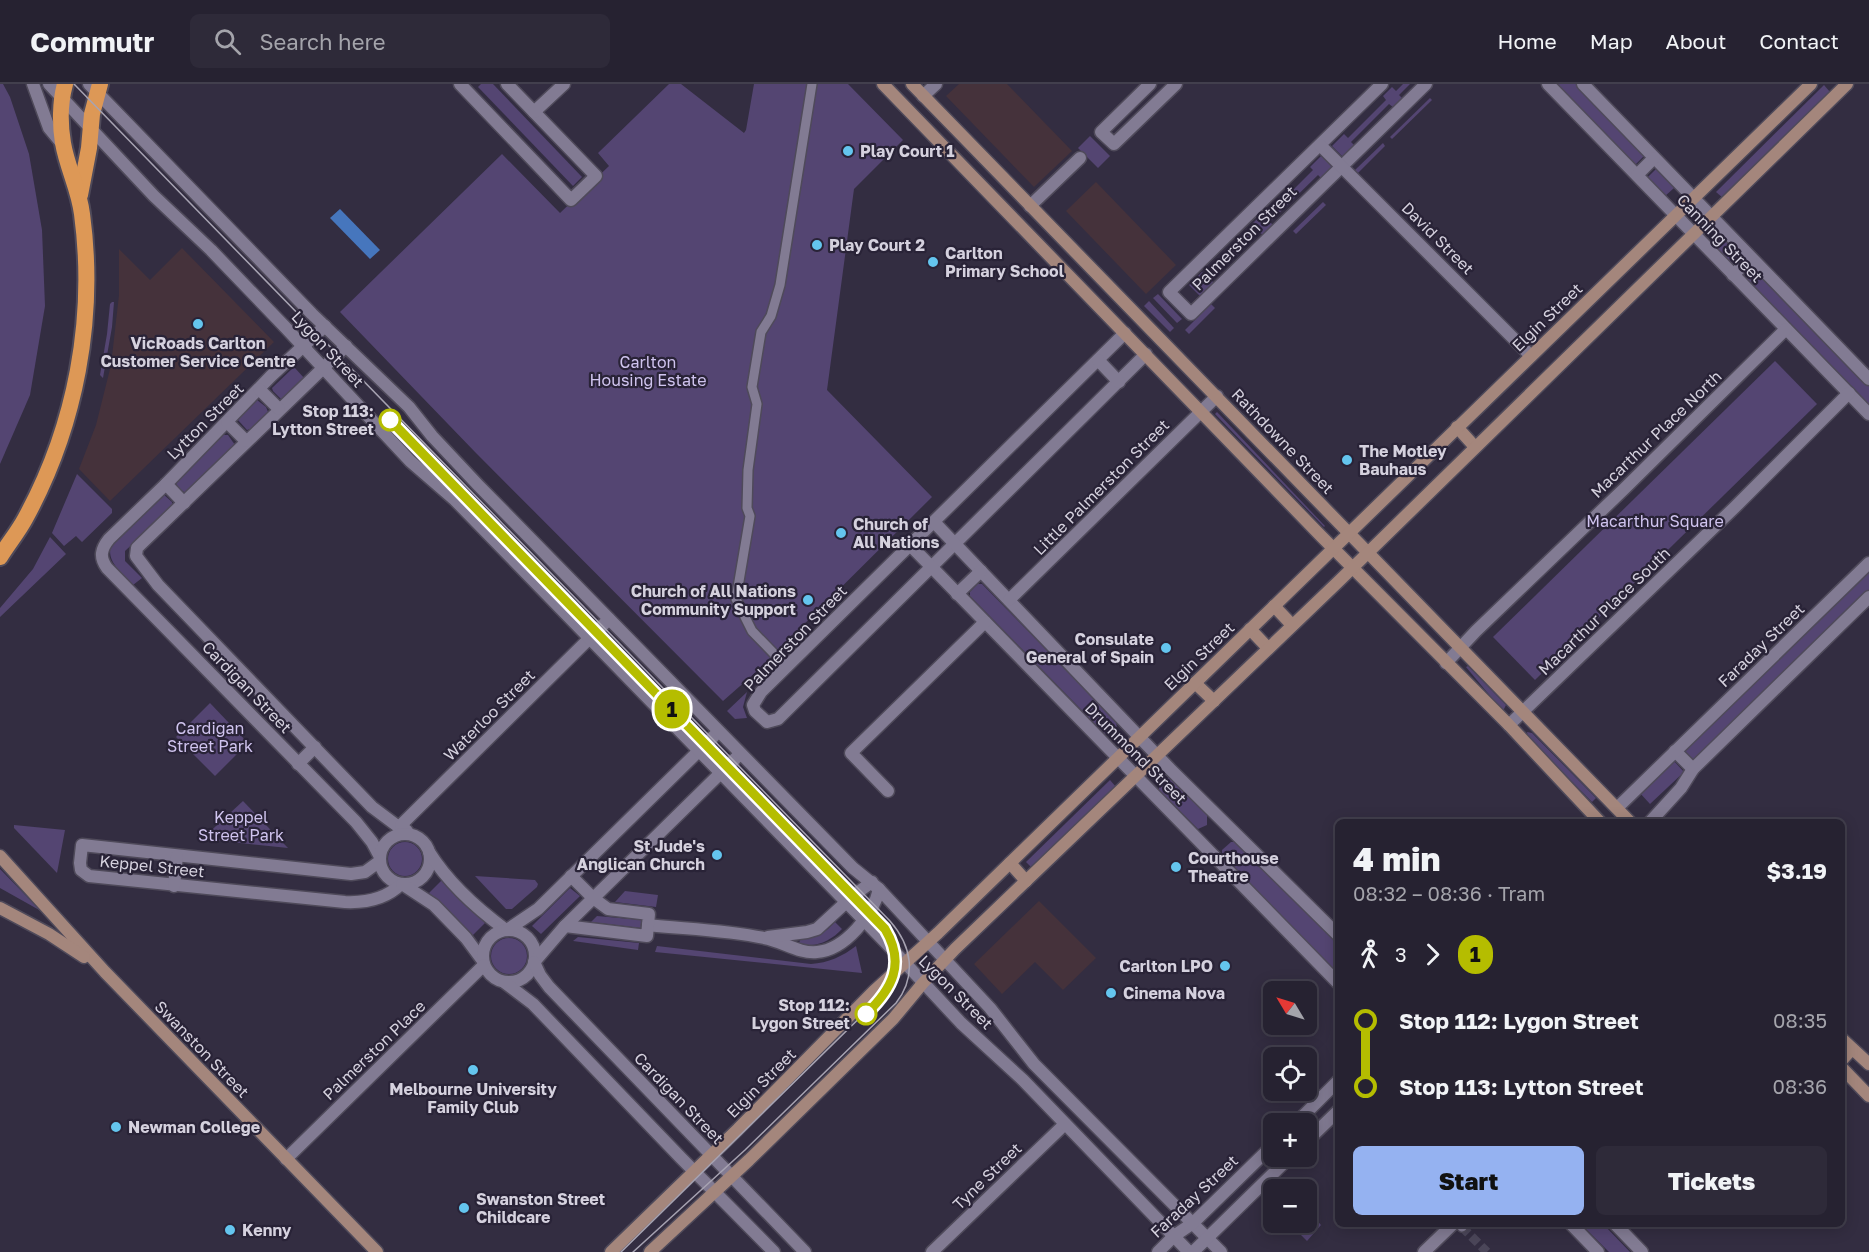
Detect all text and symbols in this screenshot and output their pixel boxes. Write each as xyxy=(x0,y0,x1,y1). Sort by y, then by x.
search box xyxy=(190,14,610,68)
text: Commutr xyxy=(30,25,154,58)
icon: search xyxy=(211,25,244,58)
text: Search here xyxy=(259,28,386,55)
text: Home xyxy=(1497,28,1557,54)
text: Map xyxy=(1590,28,1633,54)
text: About xyxy=(1666,28,1726,54)
text: Contact xyxy=(1759,28,1839,54)
place label: Play Court 1 xyxy=(860,141,954,161)
marker: Play Court 1 xyxy=(841,144,855,158)
street label: Palmerston Street xyxy=(1187,181,1301,295)
street label: Canning Street xyxy=(1673,190,1767,286)
street label: David Street xyxy=(1398,198,1478,278)
place label: Play Court 2 xyxy=(829,235,925,255)
marker: Play Court 2 xyxy=(810,238,824,252)
place label: Carlton Primary School xyxy=(945,243,1065,281)
marker: Carlton Primary School xyxy=(926,255,940,269)
street label: Elgin Street xyxy=(1508,279,1586,355)
street label: Lygon Street xyxy=(288,307,368,391)
marker: VicRoads Carlton Customer Service Centre xyxy=(191,317,205,331)
place label: VicRoads Carlton Customer Service Centre xyxy=(100,333,296,371)
park label: Carlton Housing Estate xyxy=(589,352,707,390)
street label: Macarthur Place North xyxy=(1586,366,1726,502)
street label: Lytton Street xyxy=(162,378,248,464)
street label: Rathdowne Street xyxy=(1228,384,1338,498)
place label: Stop 113: Lytton Street xyxy=(272,401,374,439)
marker: Stop 113: Lytton Street xyxy=(379,409,401,431)
street label: Little Palmerston Street xyxy=(1029,415,1173,559)
place label: The Motley Bauhaus xyxy=(1359,441,1447,479)
marker: The Motley Bauhaus xyxy=(1340,453,1354,467)
park label: Macarthur Square xyxy=(1586,511,1724,531)
place label: Church of All Nations xyxy=(853,514,939,552)
marker: Church of All Nations xyxy=(834,526,848,540)
street label: Macarthur Place South xyxy=(1534,543,1674,679)
place label: Church of All Nations Community Support xyxy=(631,581,796,619)
street label: Palmerston Street xyxy=(739,581,851,695)
marker: Church of All Nations Community Support xyxy=(801,593,815,607)
street label: Faraday Street xyxy=(1714,599,1808,691)
street label: Elgin Street xyxy=(1160,618,1238,694)
place label: Consulate General of Spain xyxy=(1026,629,1154,667)
street label: Cardigan Street xyxy=(198,637,296,737)
marker: Consulate General of Spain xyxy=(1159,641,1173,655)
street label: Waterloo Street xyxy=(439,665,539,765)
line badge: 1 xyxy=(652,690,692,728)
text: 1 xyxy=(667,696,677,722)
street label: Drummond Street xyxy=(1081,698,1191,808)
park label: Cardigan Street Park xyxy=(167,718,253,756)
park label: Keppel Street Park xyxy=(198,807,284,845)
place label: St Jude's Anglican Church xyxy=(577,836,705,874)
text: 4 min xyxy=(1353,839,1440,878)
marker: St Jude's Anglican Church xyxy=(710,848,724,862)
place label: Courthouse Theatre xyxy=(1188,848,1279,886)
street label: Keppel Street xyxy=(99,851,205,881)
text: $3.19 xyxy=(1766,857,1827,884)
marker: Courthouse Theatre xyxy=(1169,860,1183,874)
text: 08:32 – 08:36 · Tram xyxy=(1353,881,1545,905)
icon: walk xyxy=(1353,938,1386,971)
icon: forward xyxy=(1416,938,1449,971)
text: 1 xyxy=(1470,941,1481,967)
text: 3 xyxy=(1395,942,1407,966)
street label: Lygon Street xyxy=(915,951,997,1033)
place label: Carlton LPO xyxy=(1119,956,1213,976)
marker: Carlton LPO xyxy=(1218,959,1232,973)
north arrow xyxy=(1263,981,1317,1035)
map controls xyxy=(1263,981,1317,1233)
place label: Cinema Nova xyxy=(1123,983,1225,1003)
marker: Cinema Nova xyxy=(1104,986,1118,1000)
place label: Stop 112: Lygon Street xyxy=(751,995,850,1033)
street label: Swanston Street xyxy=(151,996,253,1102)
street label: Palmerston Place xyxy=(318,996,430,1104)
marker: Stop 112: Lygon Street xyxy=(855,1003,877,1025)
text: Stop 112: Lygon Street xyxy=(1399,1007,1639,1034)
text: 08:35 xyxy=(1773,1008,1827,1032)
street label: Elgin Street xyxy=(722,1044,800,1122)
button: locate xyxy=(1263,1047,1317,1101)
street label: Cardigan Street xyxy=(630,1048,728,1148)
marker: Melbourne University Family Club xyxy=(466,1063,480,1077)
text: Stop 113: Lytton Street xyxy=(1399,1073,1643,1100)
text: 08:36 xyxy=(1773,1074,1827,1098)
place label: Melbourne University Family Club xyxy=(389,1079,557,1117)
button: + xyxy=(1263,1113,1317,1167)
place label: Newman College xyxy=(128,1117,260,1137)
marker: Newman College xyxy=(109,1120,123,1134)
street label: Tyne Street xyxy=(948,1138,1026,1214)
button: Start xyxy=(1353,1146,1584,1215)
button: Tickets xyxy=(1596,1146,1827,1215)
street label: Faraday Street xyxy=(1146,1150,1242,1242)
button: − xyxy=(1263,1179,1317,1233)
place label: Swanston Street Childcare xyxy=(476,1189,605,1227)
marker: Swanston Street Childcare xyxy=(457,1201,471,1215)
place label: Kenny xyxy=(242,1220,292,1240)
marker: Kenny xyxy=(223,1223,237,1237)

